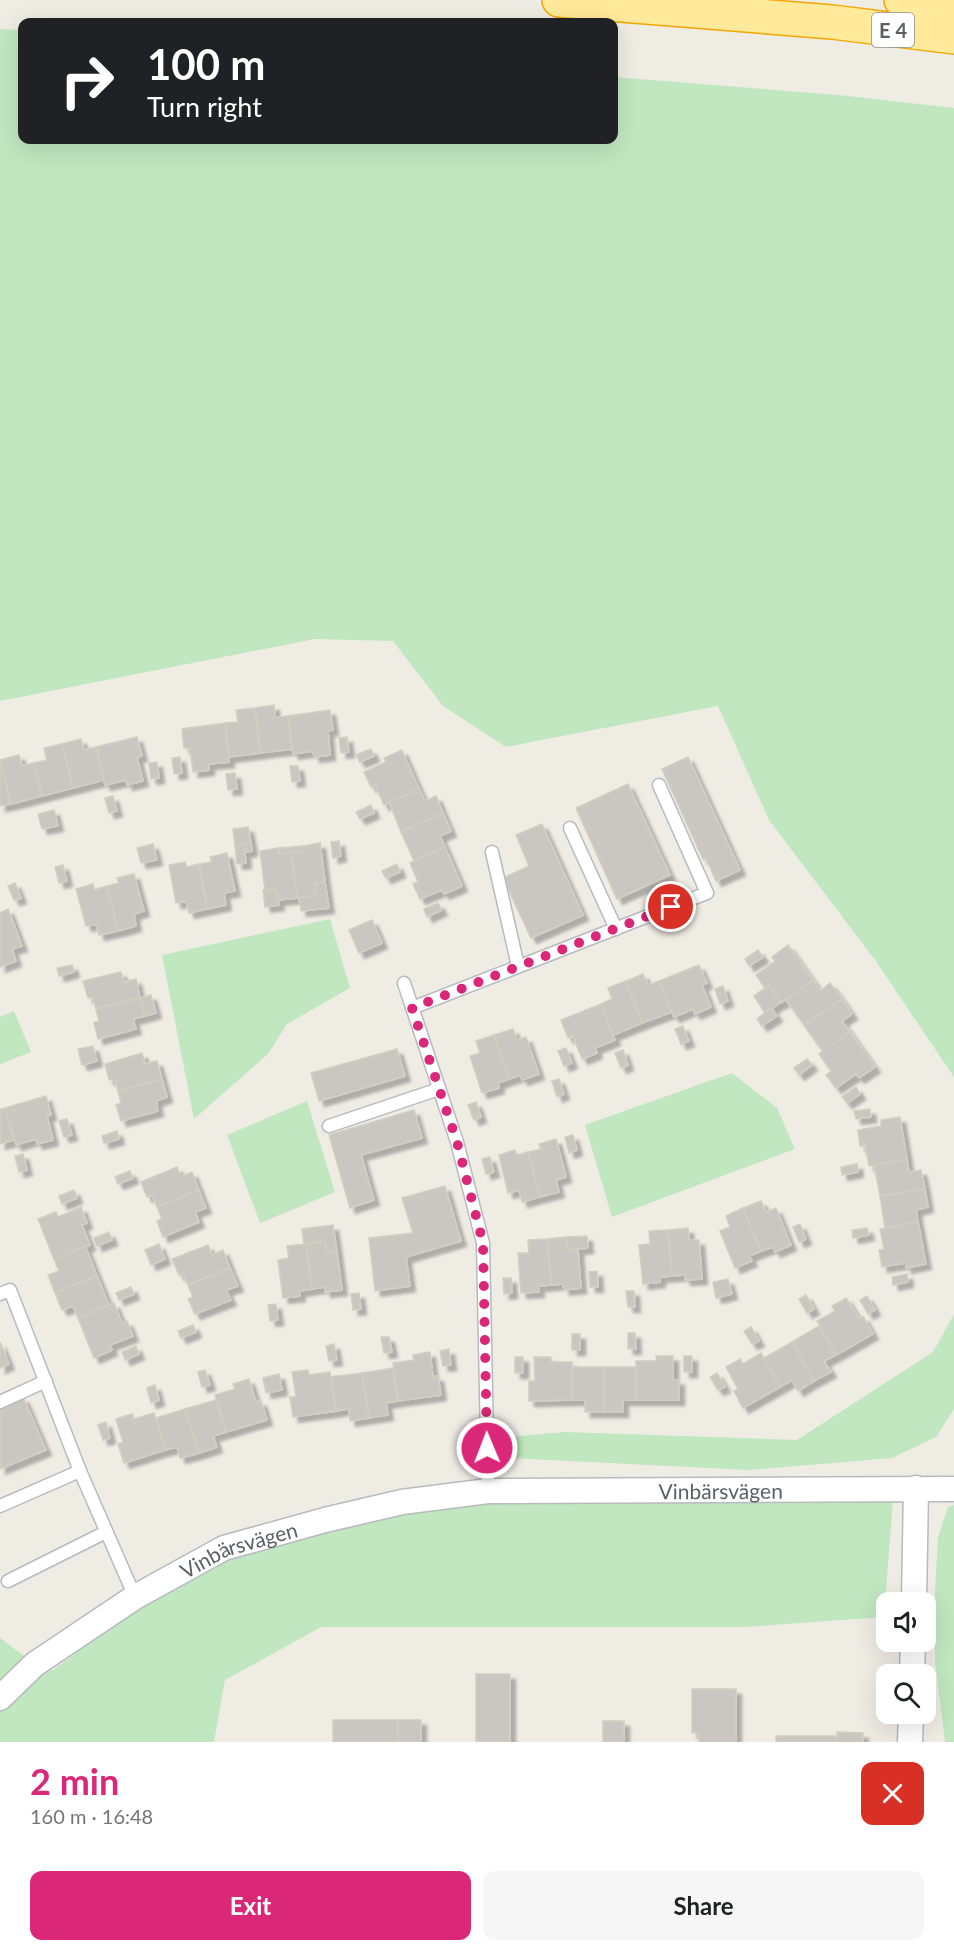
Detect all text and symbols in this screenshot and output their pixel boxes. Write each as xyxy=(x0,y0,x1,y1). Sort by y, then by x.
road number: E 4 xyxy=(872,13,914,47)
text: 100 m xyxy=(147,39,265,89)
icon: right xyxy=(48,42,126,120)
text: Turn right xyxy=(147,90,262,123)
pin xyxy=(645,881,696,932)
icon: arrive xyxy=(654,890,687,923)
position arrow xyxy=(455,1416,519,1480)
street label: Vinbärsvägen xyxy=(658,1477,783,1503)
street label: Vinbärsvägen xyxy=(175,1516,300,1583)
map controls xyxy=(876,1592,936,1724)
button: sound xyxy=(876,1592,936,1652)
button: search xyxy=(876,1664,936,1724)
text: 2 min xyxy=(30,1759,119,1803)
button: close xyxy=(861,1762,924,1825)
text: 160 m · 16:48 xyxy=(30,1804,153,1828)
button: Exit xyxy=(30,1871,471,1940)
button: Share xyxy=(483,1871,924,1940)

